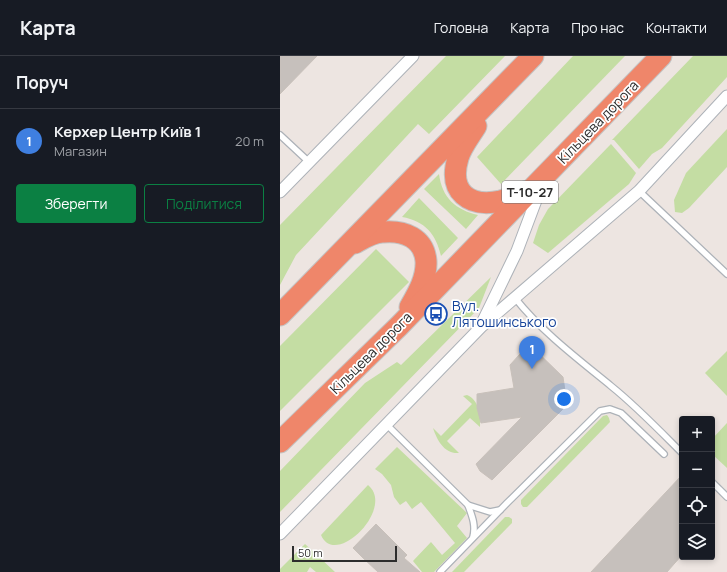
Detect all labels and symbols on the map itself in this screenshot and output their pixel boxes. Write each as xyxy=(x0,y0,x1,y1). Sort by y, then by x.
street label: Кільцева дорога xyxy=(553,76,642,167)
road number: Т-10-27 xyxy=(502,181,558,203)
place label: Вул. Лятошинського xyxy=(452,296,557,331)
bus stop icon: Вул. Лятошинського xyxy=(423,301,449,327)
street label: Кільцева дорога xyxy=(325,307,416,398)
pin: 1 xyxy=(519,336,545,369)
your location xyxy=(554,389,574,409)
scale bar xyxy=(292,544,397,563)

